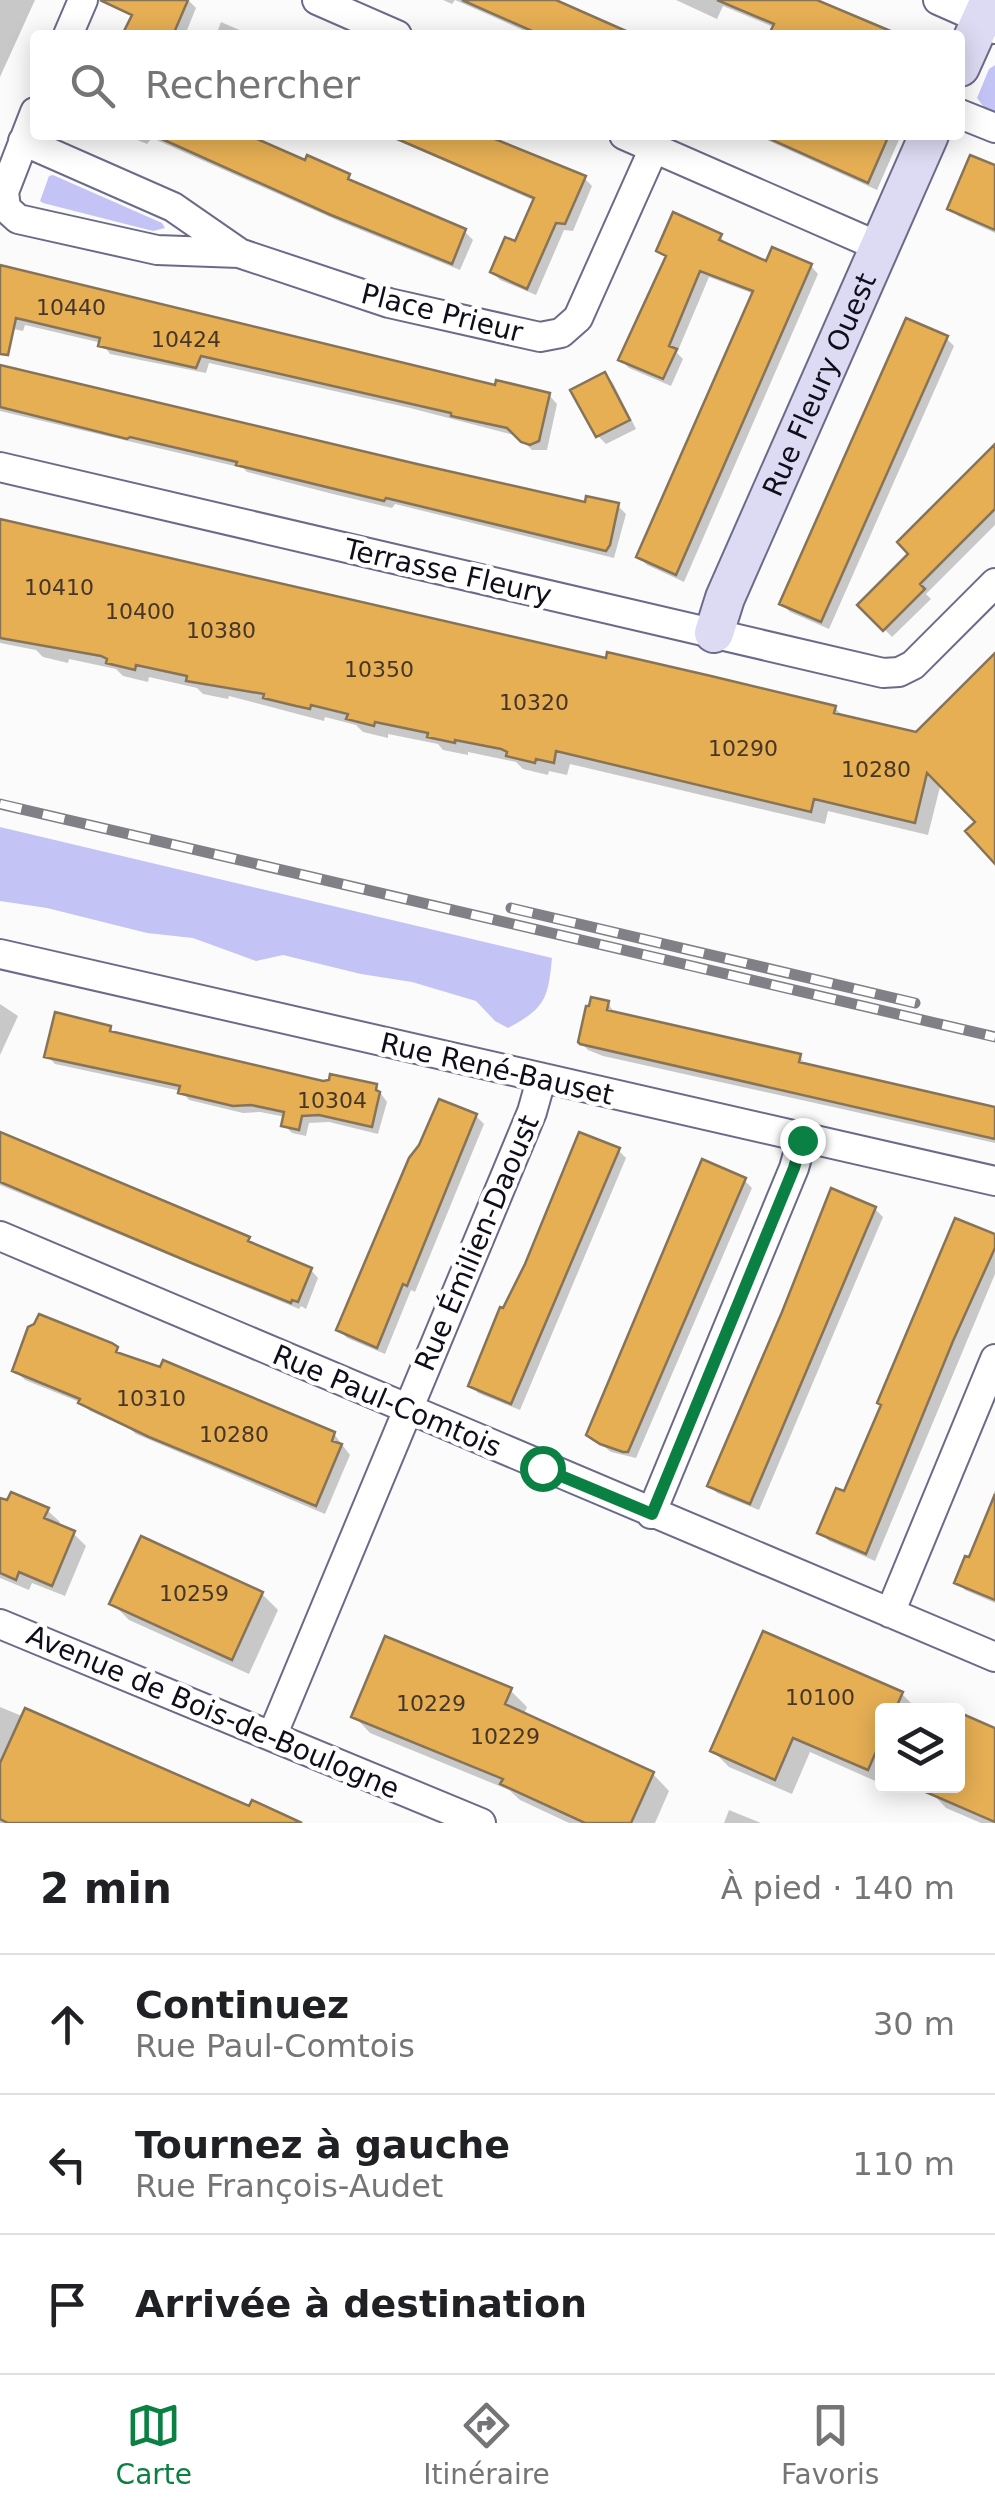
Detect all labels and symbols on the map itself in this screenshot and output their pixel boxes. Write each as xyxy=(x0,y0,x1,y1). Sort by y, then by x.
street label: Rue Fleury Ouest xyxy=(755,268,883,501)
street label: Place Prieur xyxy=(358,277,527,349)
house number: 10440 xyxy=(36,295,106,320)
house number: 10424 xyxy=(151,327,221,352)
street label: Terrasse Fleury xyxy=(340,532,555,612)
house number: 10410 xyxy=(24,575,94,600)
house number: 10400 xyxy=(105,599,175,624)
house number: 10380 xyxy=(186,618,256,643)
house number: 10350 xyxy=(344,657,414,682)
house number: 10320 xyxy=(499,690,569,715)
house number: 10290 xyxy=(708,736,778,761)
house number: 10280 xyxy=(841,757,911,782)
street label: Rue René-Bauset xyxy=(377,1026,617,1112)
house number: 10304 xyxy=(297,1088,367,1113)
street label: Rue Émilien-Daoust xyxy=(407,1110,546,1376)
route end xyxy=(780,1118,826,1164)
street label: Rue Paul-Comtois xyxy=(268,1338,506,1464)
house number: 10310 xyxy=(116,1386,186,1411)
house number: 10280 xyxy=(199,1422,269,1447)
route start xyxy=(520,1446,566,1492)
house number: 10259 xyxy=(159,1581,229,1606)
street label: Avenue de Bois-de-Boulogne xyxy=(22,1618,404,1806)
house number: 10100 xyxy=(785,1685,855,1710)
house number: 10229 xyxy=(396,1691,466,1716)
house number: 10229 xyxy=(470,1724,540,1749)

